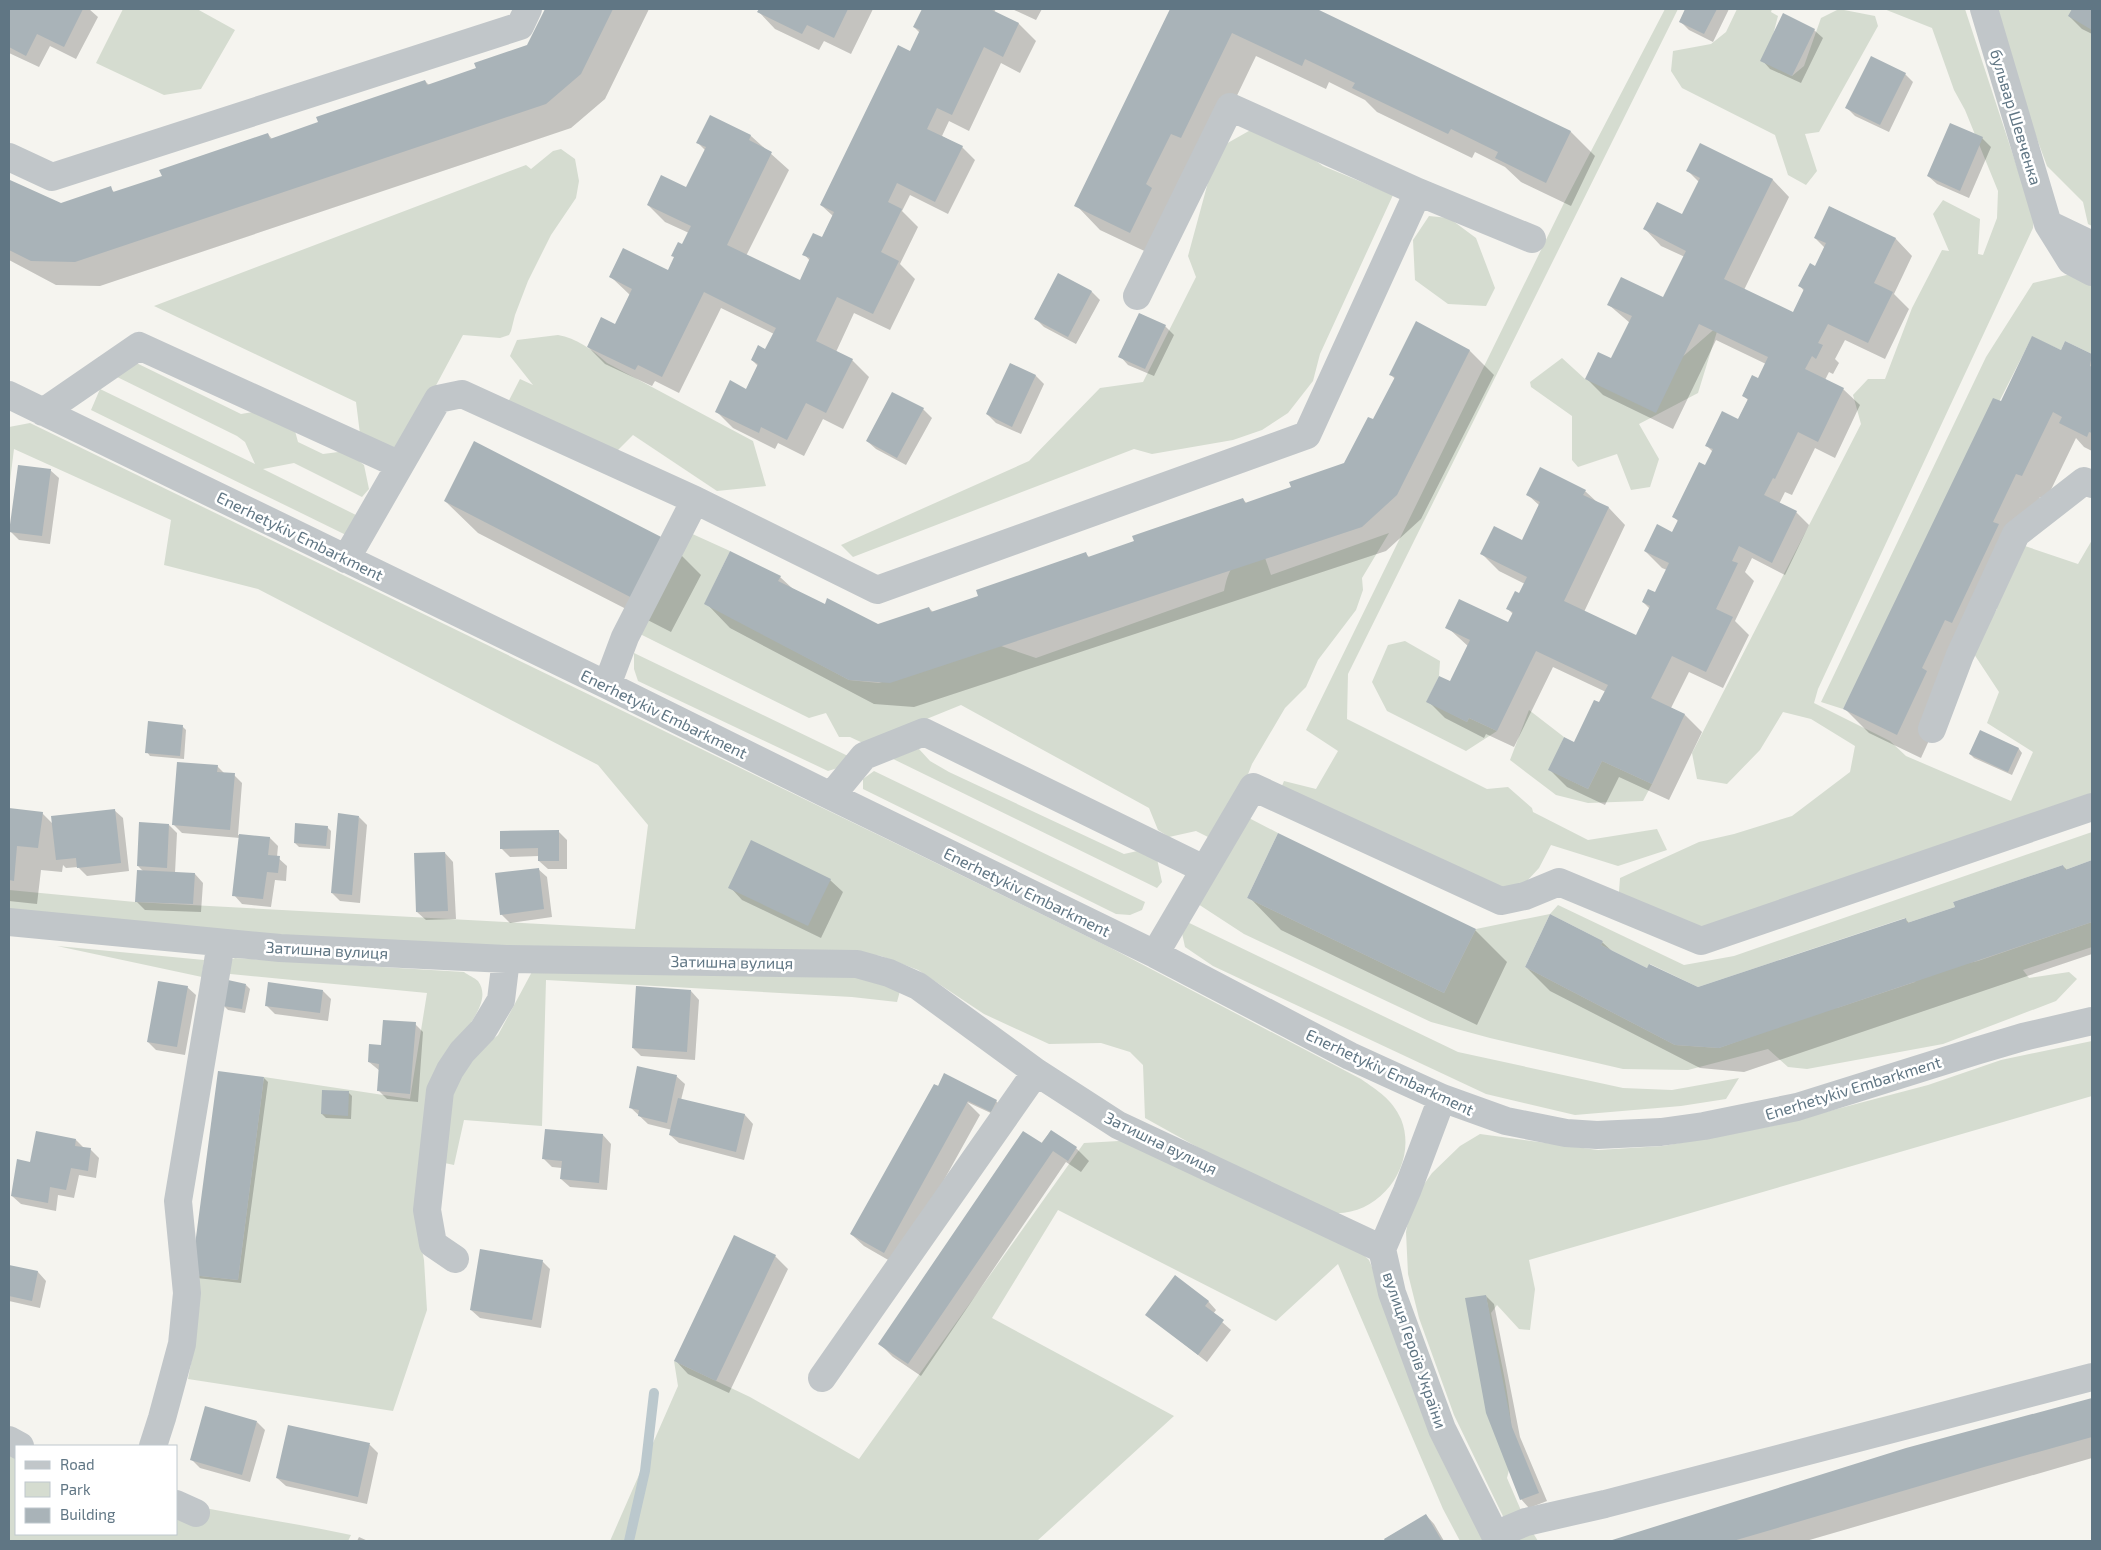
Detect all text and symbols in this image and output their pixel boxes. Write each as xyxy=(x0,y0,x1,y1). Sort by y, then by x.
street label: бульвар Шевченка xyxy=(1986,47,2046,187)
street label: Enerhetykiv Embarkment xyxy=(214,487,387,584)
street label: Enerhetykiv Embarkment xyxy=(578,665,751,762)
street label: Enerhetykiv Embarkment xyxy=(941,843,1114,940)
street label: Затишна вулиця xyxy=(265,937,389,963)
street label: Затишна вулиця xyxy=(670,951,794,973)
street label: Enerhetykiv Embarkment xyxy=(1303,1024,1477,1119)
street label: Enerhetykiv Embarkment xyxy=(1763,1052,1943,1123)
street label: Затишна вулиця xyxy=(1101,1107,1221,1179)
street label: вулиця Героїв України xyxy=(1379,1269,1451,1431)
legend xyxy=(15,1445,178,1535)
text: Road xyxy=(60,1455,95,1473)
text: Park xyxy=(60,1480,91,1498)
text: Building xyxy=(60,1505,116,1523)

